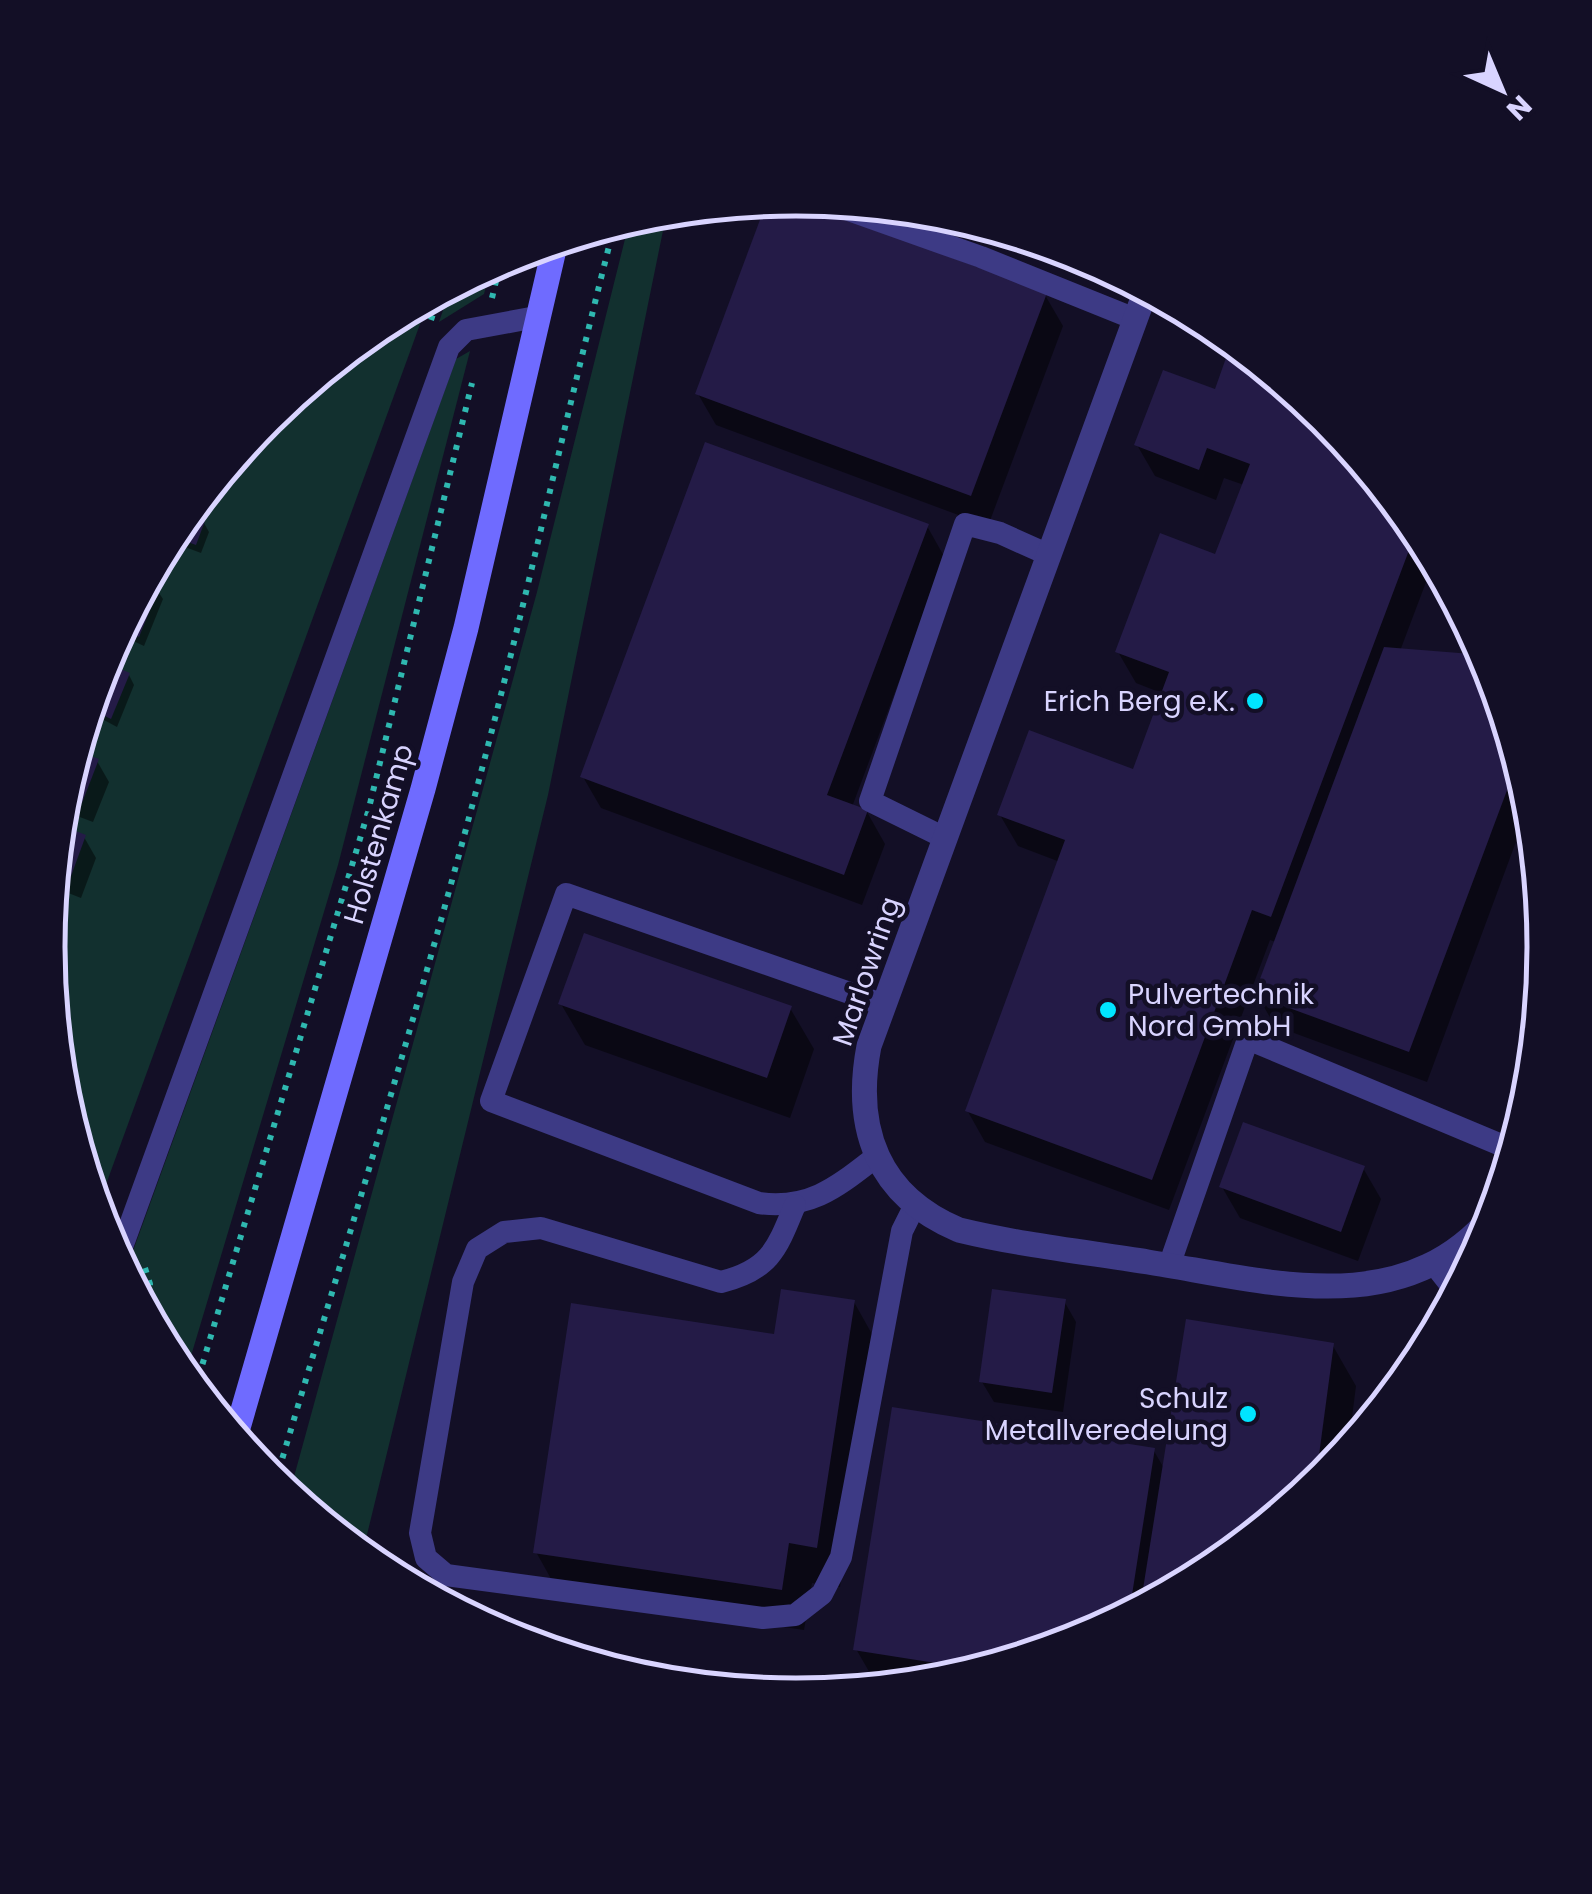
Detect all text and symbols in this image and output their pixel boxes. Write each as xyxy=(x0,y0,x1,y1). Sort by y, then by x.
north arrow xyxy=(1452,40,1552,140)
text: N xyxy=(1498,86,1540,129)
place label: Erich Berg e.K. xyxy=(1044,682,1235,721)
marker: Erich Berg e.K. xyxy=(1244,690,1266,712)
street label: Holstenkamp xyxy=(334,740,423,929)
street label: Marlowring xyxy=(823,891,910,1051)
place label: Pulvertechnik Nord GmbH xyxy=(1128,975,1315,1046)
marker: Pulvertechnik Nord GmbH xyxy=(1097,999,1119,1021)
place label: Schulz Metallveredelung xyxy=(985,1379,1228,1450)
marker: Schulz Metallveredelung xyxy=(1237,1403,1259,1425)

